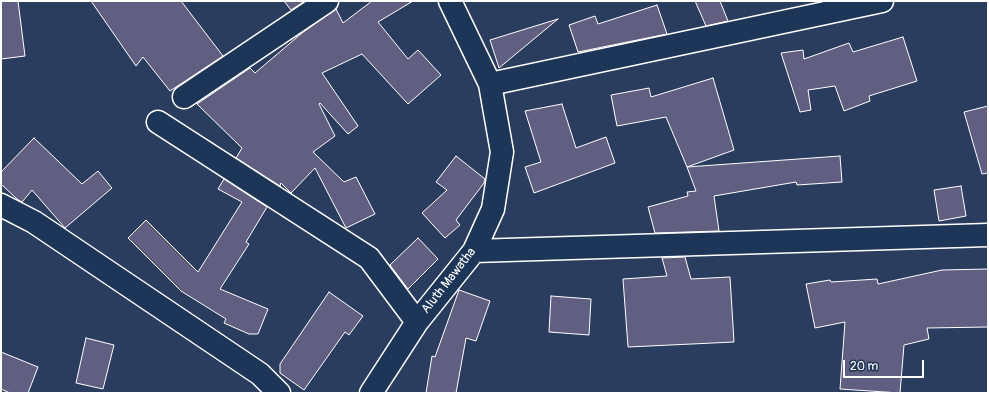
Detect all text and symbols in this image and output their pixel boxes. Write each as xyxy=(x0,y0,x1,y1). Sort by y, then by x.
street label: Aluth Mawatha xyxy=(418,245,480,317)
scale bar xyxy=(845,352,926,378)
text: 20 m xyxy=(850,359,878,374)

